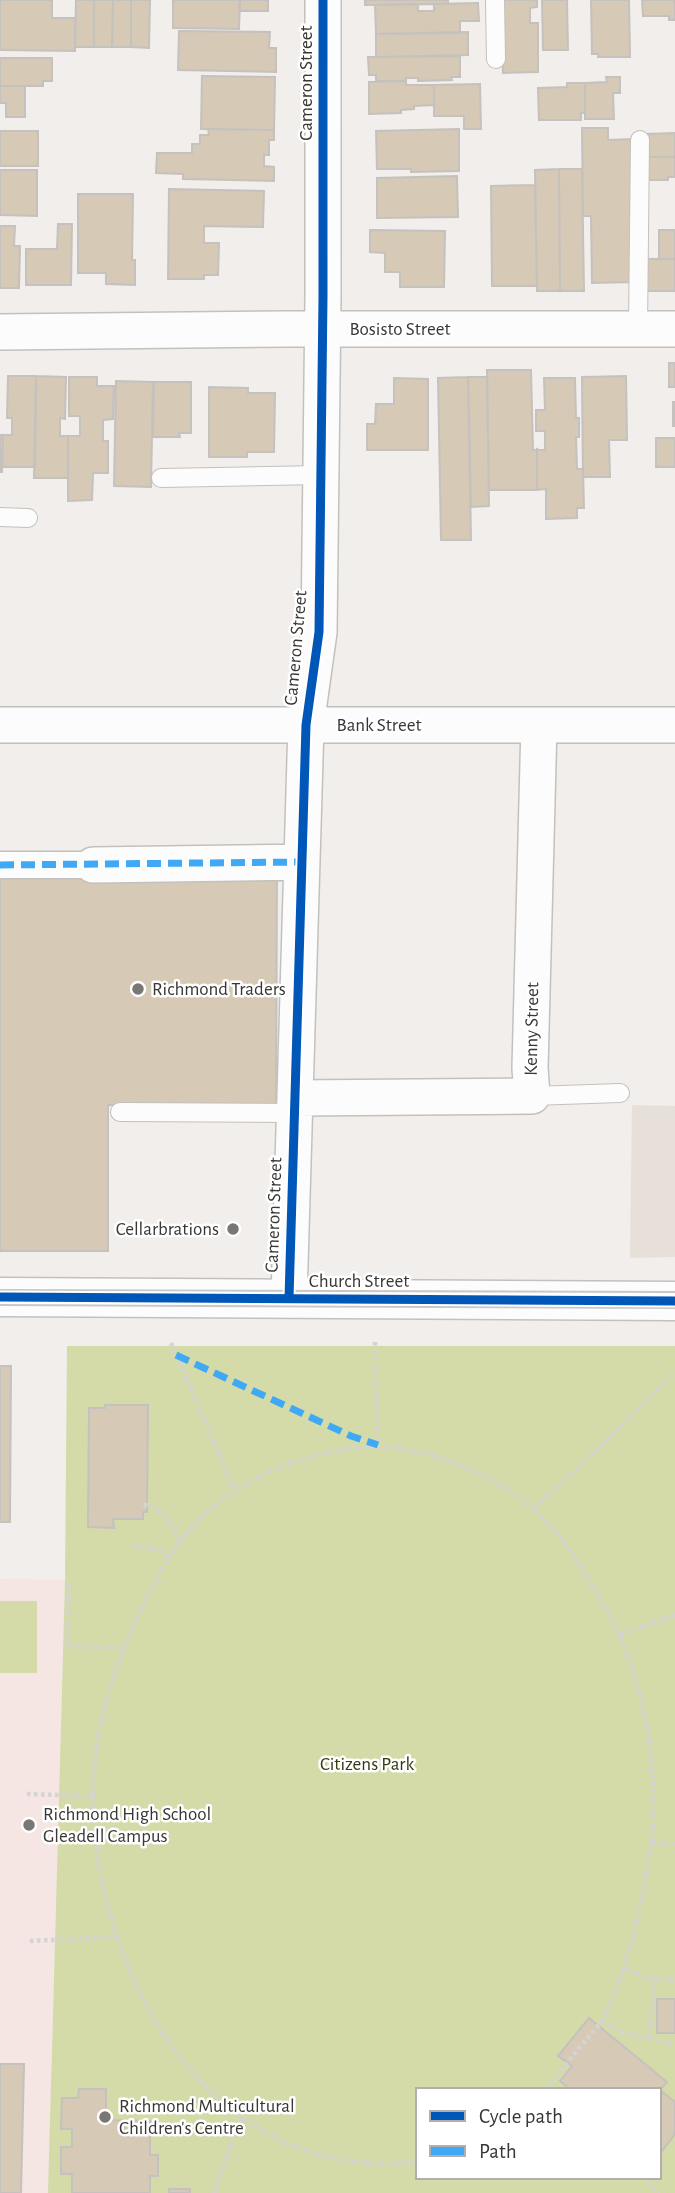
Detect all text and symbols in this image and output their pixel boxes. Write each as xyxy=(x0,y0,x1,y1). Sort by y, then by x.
street label: Cameron Street xyxy=(297,25,316,141)
street label: Bosisto Street xyxy=(350,320,451,339)
street label: Cameron Street xyxy=(282,590,310,706)
street label: Bank Street xyxy=(336,716,422,735)
place label: Richmond Traders xyxy=(152,980,286,999)
marker: Richmond Traders xyxy=(130,981,146,997)
street label: Kenny Street xyxy=(522,982,542,1076)
street label: Cameron Street xyxy=(262,1157,286,1273)
place label: Cellarbrations xyxy=(116,1220,219,1239)
marker: Cellarbrations xyxy=(225,1221,241,1237)
street label: Church Street xyxy=(309,1272,409,1291)
park label: Citizens Park xyxy=(320,1755,414,1774)
place label: Richmond High School Gleadell Campus xyxy=(43,1805,211,1846)
marker: Richmond High School Gleadell Campus xyxy=(21,1817,37,1833)
legend xyxy=(416,2088,661,2179)
place label: Richmond Multicultural Children's Centre xyxy=(119,2097,295,2138)
text: Cycle path xyxy=(479,2106,563,2127)
marker: Richmond Multicultural Children's Centre xyxy=(97,2109,113,2125)
text: Path xyxy=(479,2141,517,2162)

